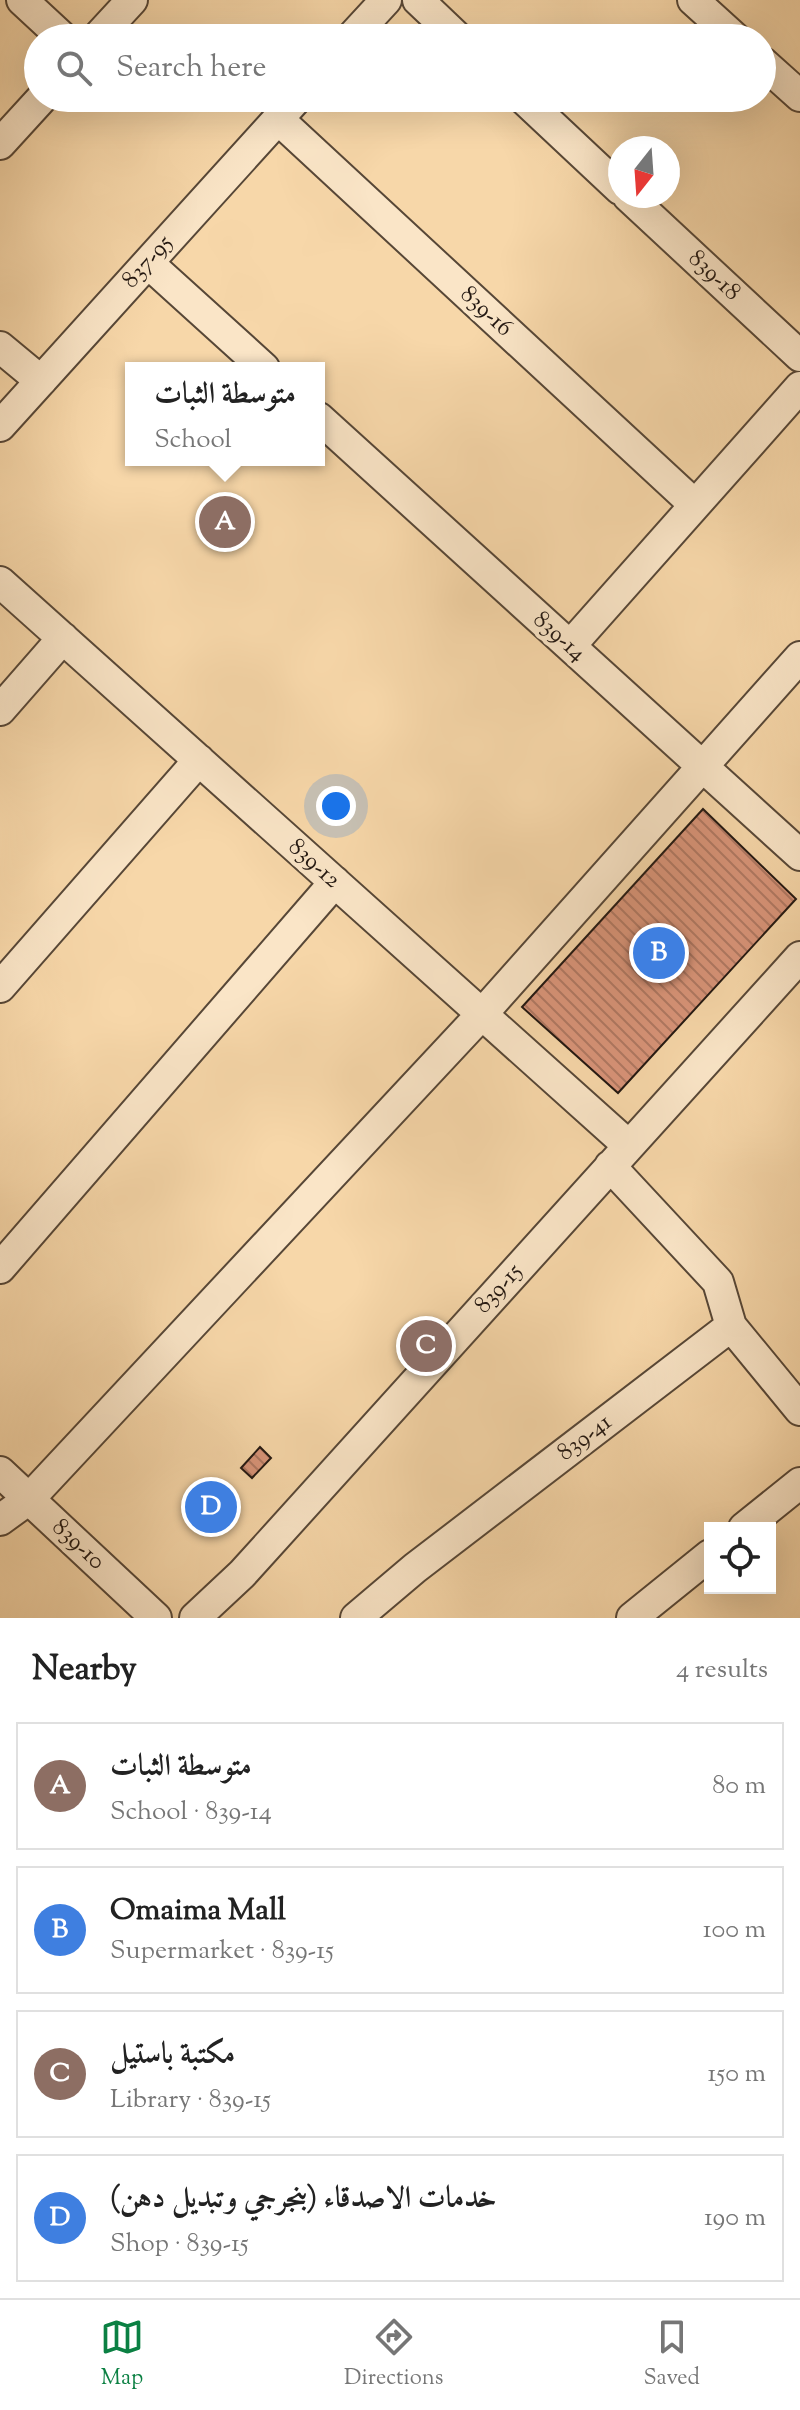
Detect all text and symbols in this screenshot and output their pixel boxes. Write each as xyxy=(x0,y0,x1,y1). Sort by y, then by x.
search box xyxy=(24,24,776,112)
icon: search xyxy=(52,46,96,90)
text: Search here xyxy=(116,47,266,90)
north arrow xyxy=(608,136,680,208)
street label: 837-95 xyxy=(115,228,181,296)
street label: 839-18 xyxy=(680,243,748,309)
street label: 839-16 xyxy=(452,279,520,345)
popup xyxy=(125,362,325,466)
text: متوسطة الثبات xyxy=(154,374,296,417)
text: School xyxy=(154,422,232,459)
pin: A xyxy=(199,492,251,552)
street label: 839-14 xyxy=(525,604,593,670)
your location xyxy=(316,786,356,826)
street label: 839-12 xyxy=(280,831,348,897)
pin: B xyxy=(633,923,685,983)
street label: 839-15 xyxy=(467,1256,531,1322)
pin: C xyxy=(400,1316,452,1376)
street label: 839-41 xyxy=(551,1406,619,1470)
pin: D xyxy=(185,1477,237,1537)
street label: 839-10 xyxy=(44,1512,112,1578)
map controls xyxy=(704,1522,776,1594)
button: locate xyxy=(704,1522,776,1594)
text: Nearby xyxy=(32,1646,137,1695)
text: 4 results xyxy=(676,1652,768,1689)
text: متوسطة الثبات xyxy=(110,1746,252,1789)
text: A xyxy=(49,1768,71,1805)
text: 80 m xyxy=(712,1768,766,1805)
text: School · 839-14 xyxy=(110,1794,272,1831)
text: Omaima Mall xyxy=(110,1890,286,1933)
text: B xyxy=(52,1912,68,1949)
text: 100 m xyxy=(703,1912,766,1949)
text: Supermarket · 839-15 xyxy=(110,1933,334,1970)
text: مكتبة باستيل xyxy=(110,2034,235,2077)
text: C xyxy=(50,2056,70,2093)
text: 150 m xyxy=(707,2056,766,2093)
text: Library · 839-15 xyxy=(110,2082,271,2119)
text: خدمات الاصدقاء (بنجرجي وتبديل دهن) xyxy=(110,2178,496,2221)
text: D xyxy=(50,2200,70,2237)
text: 190 m xyxy=(704,2200,766,2237)
text: Shop · 839-15 xyxy=(110,2226,249,2263)
tab: Map xyxy=(100,2315,144,2395)
tab: Directions xyxy=(344,2315,443,2395)
tab: Saved xyxy=(643,2315,700,2395)

